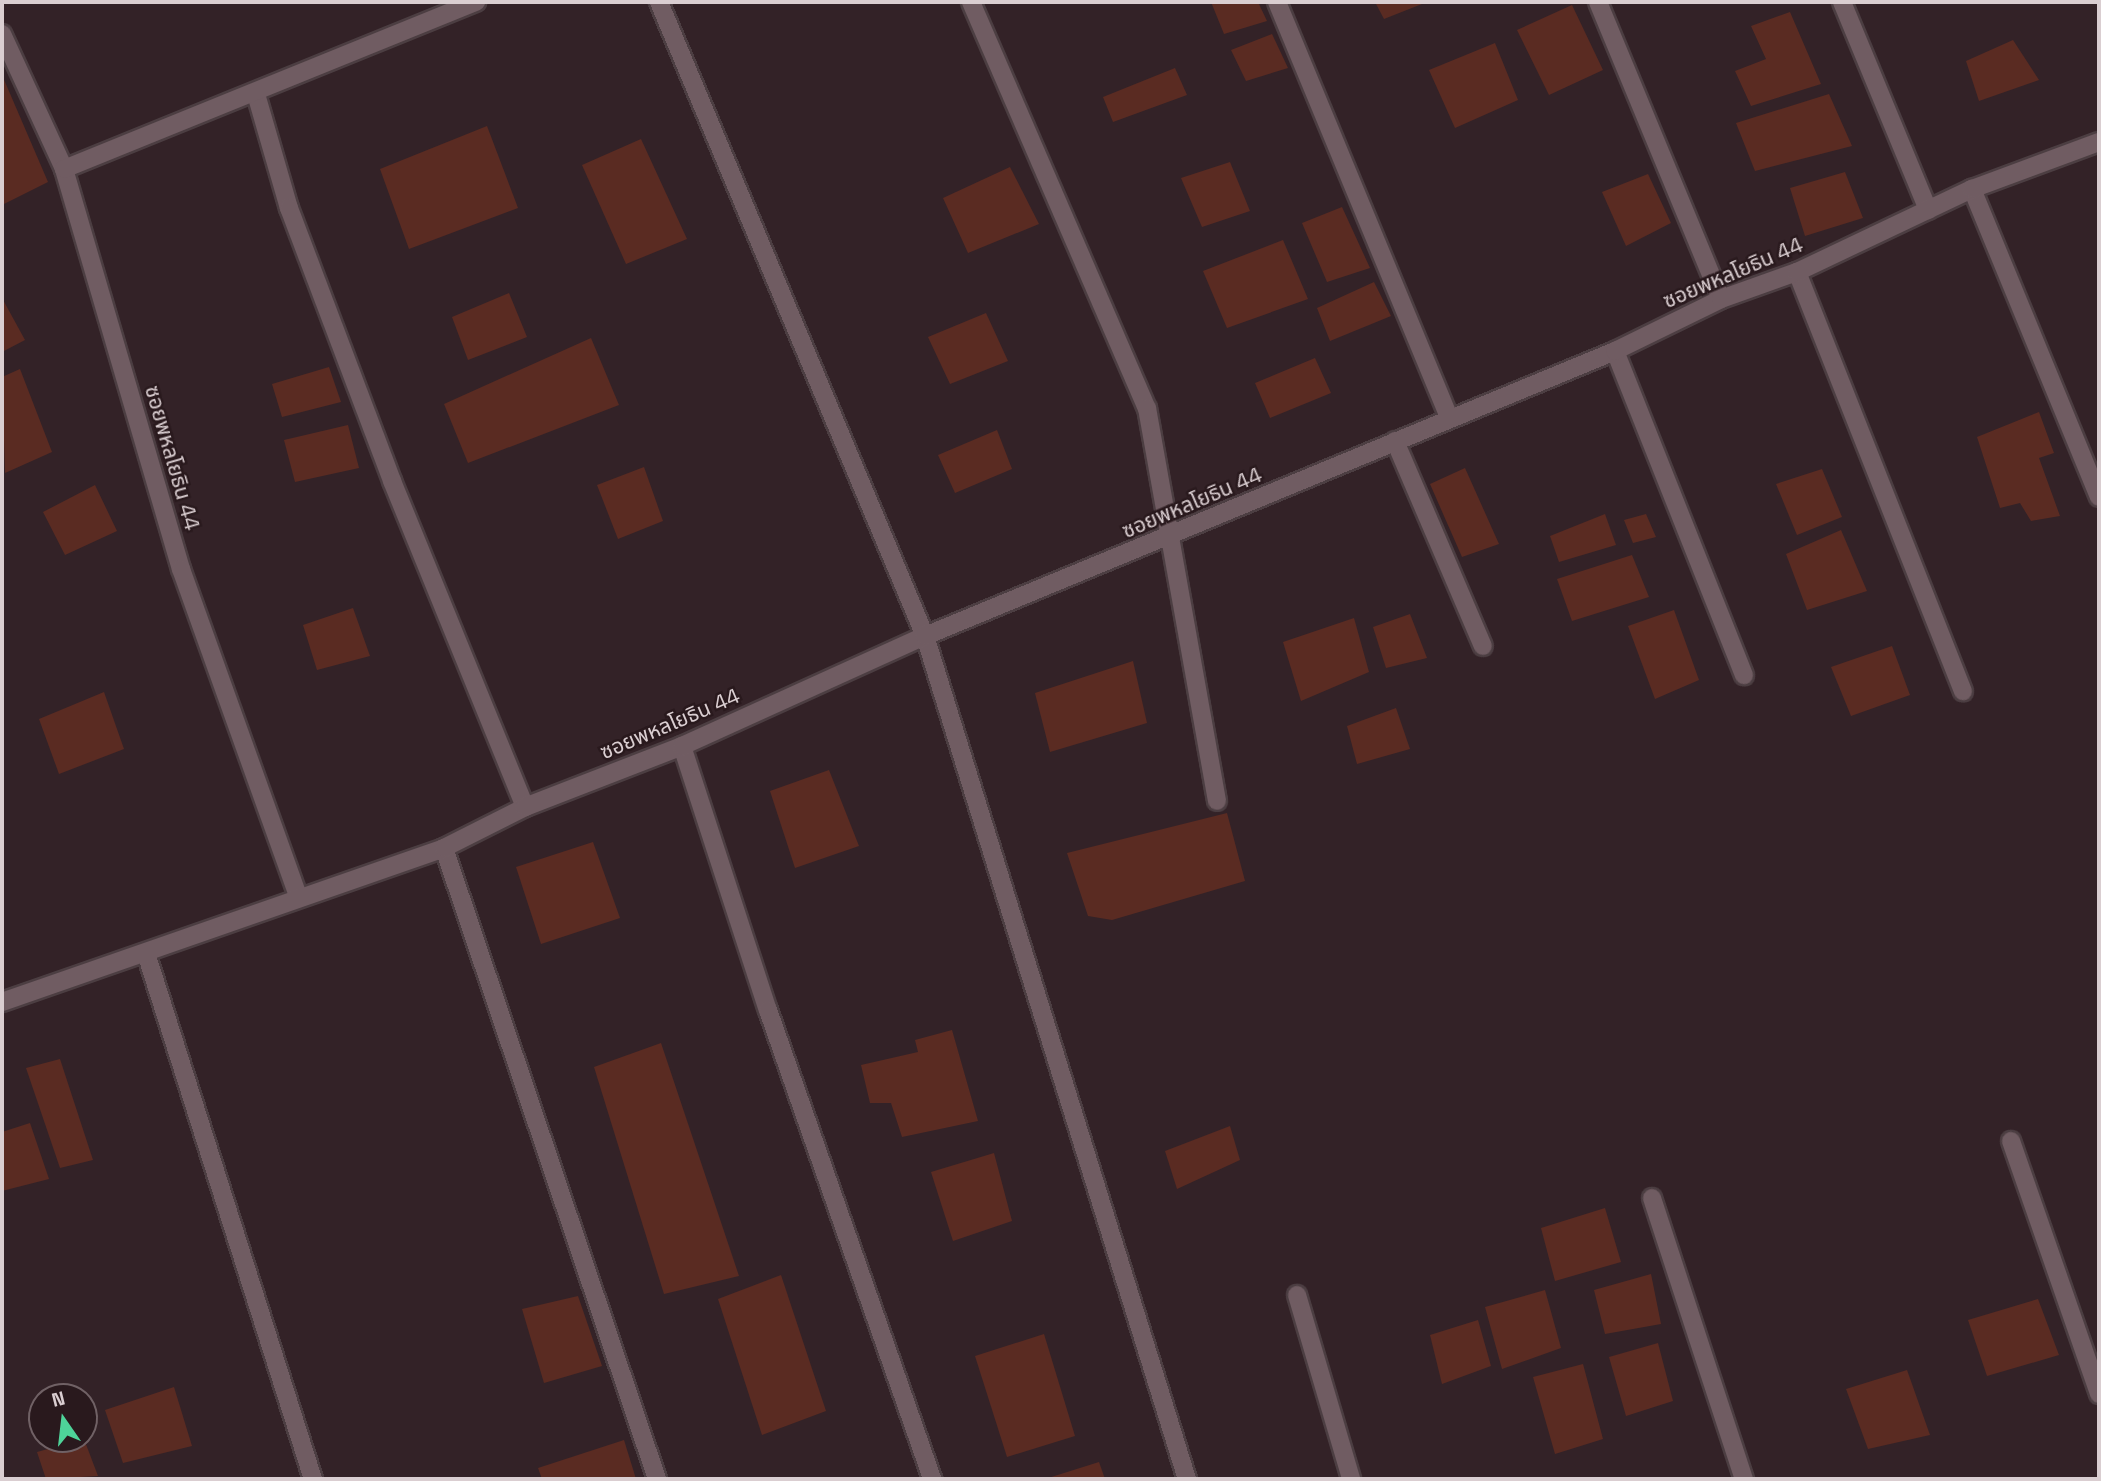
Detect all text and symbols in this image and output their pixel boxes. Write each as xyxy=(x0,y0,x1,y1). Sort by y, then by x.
street label: ซอยพหลโยธิน 44 xyxy=(1659,232,1807,314)
street label: ซอยพหลโยธิน 44 xyxy=(139,383,205,533)
street label: ซอยพหลโยธิน 44 xyxy=(1118,462,1266,544)
street label: ซอยพหลโยธิน 44 xyxy=(596,683,744,765)
north arrow xyxy=(28,1383,98,1453)
text: N xyxy=(49,1385,67,1413)

